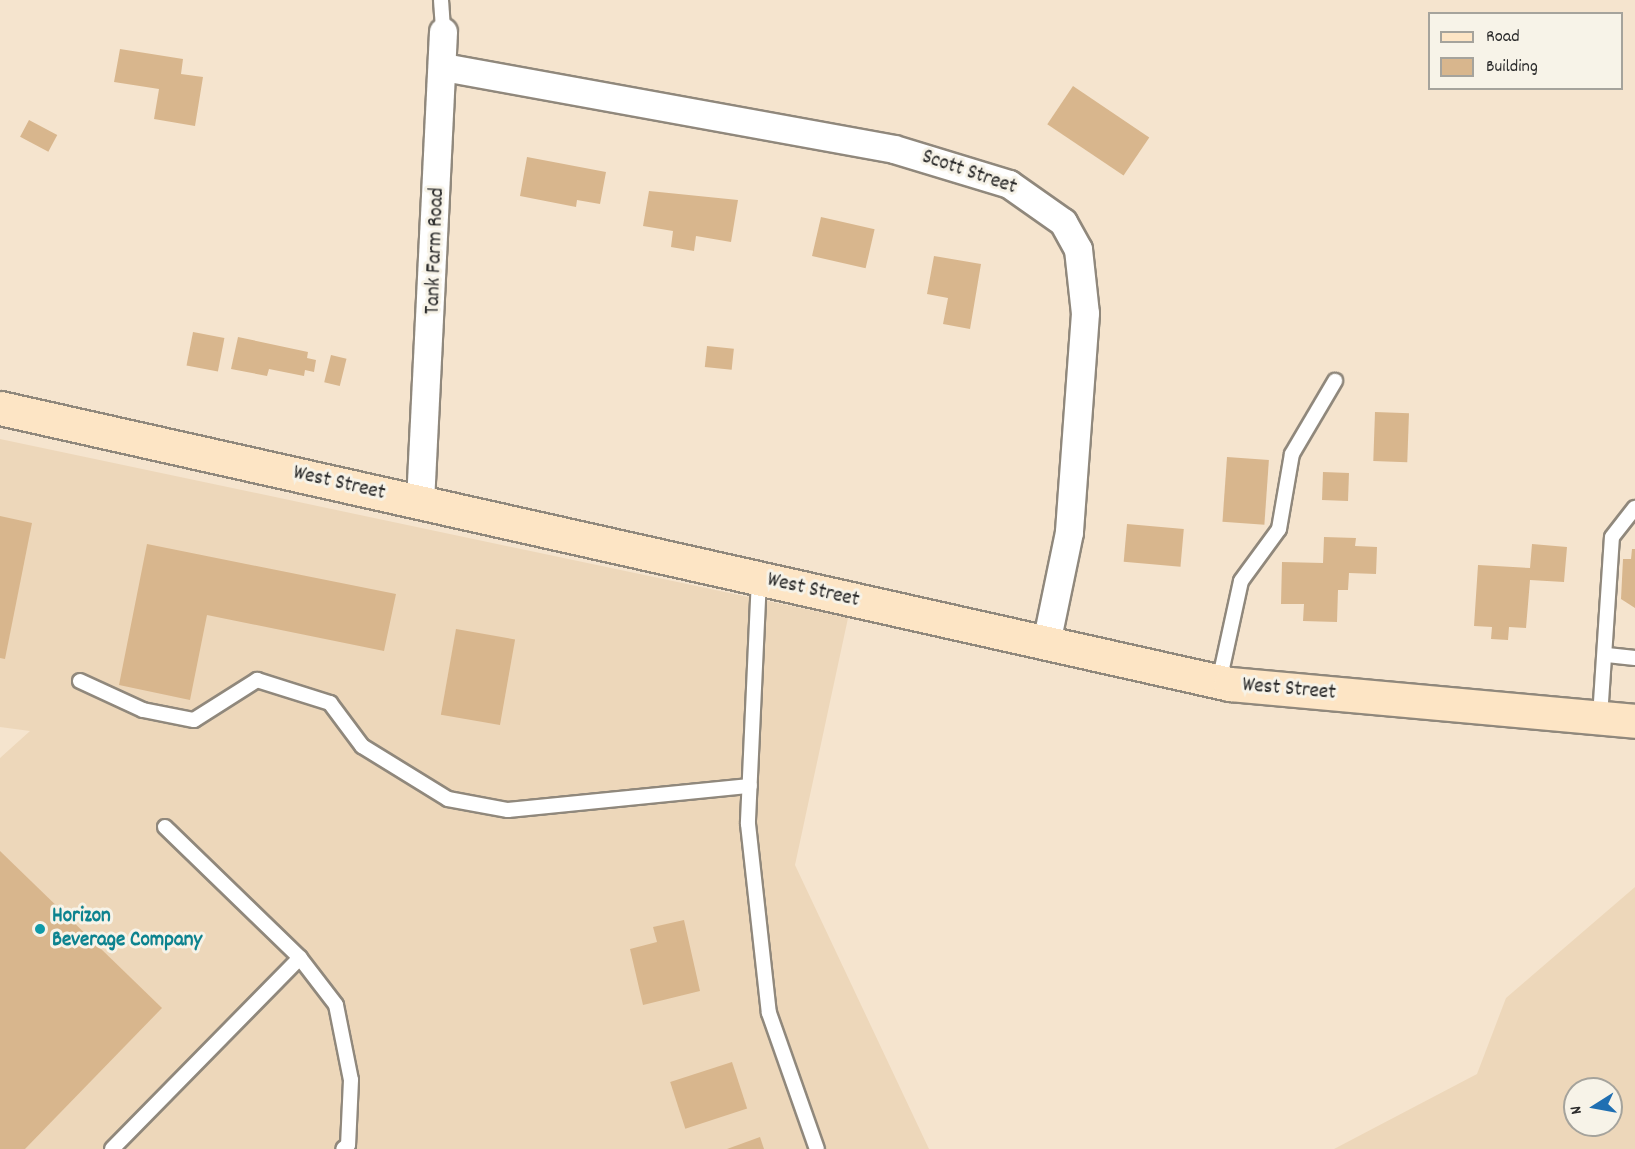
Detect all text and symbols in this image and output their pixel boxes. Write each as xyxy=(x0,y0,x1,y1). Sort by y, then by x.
legend xyxy=(1428,12,1623,90)
text: Road xyxy=(1486,25,1520,50)
text: Building xyxy=(1486,55,1538,80)
street label: Scott Street xyxy=(918,145,1020,201)
street label: Tank Farm Road xyxy=(421,187,451,315)
street label: West Street xyxy=(291,461,387,507)
street label: West Street xyxy=(765,568,861,614)
street label: West Street xyxy=(1241,673,1337,707)
place label: Horizon Beverage Company xyxy=(52,904,202,954)
marker: Horizon Beverage Company xyxy=(33,922,47,936)
north arrow xyxy=(1563,1077,1623,1137)
text: N xyxy=(1565,1104,1589,1116)

